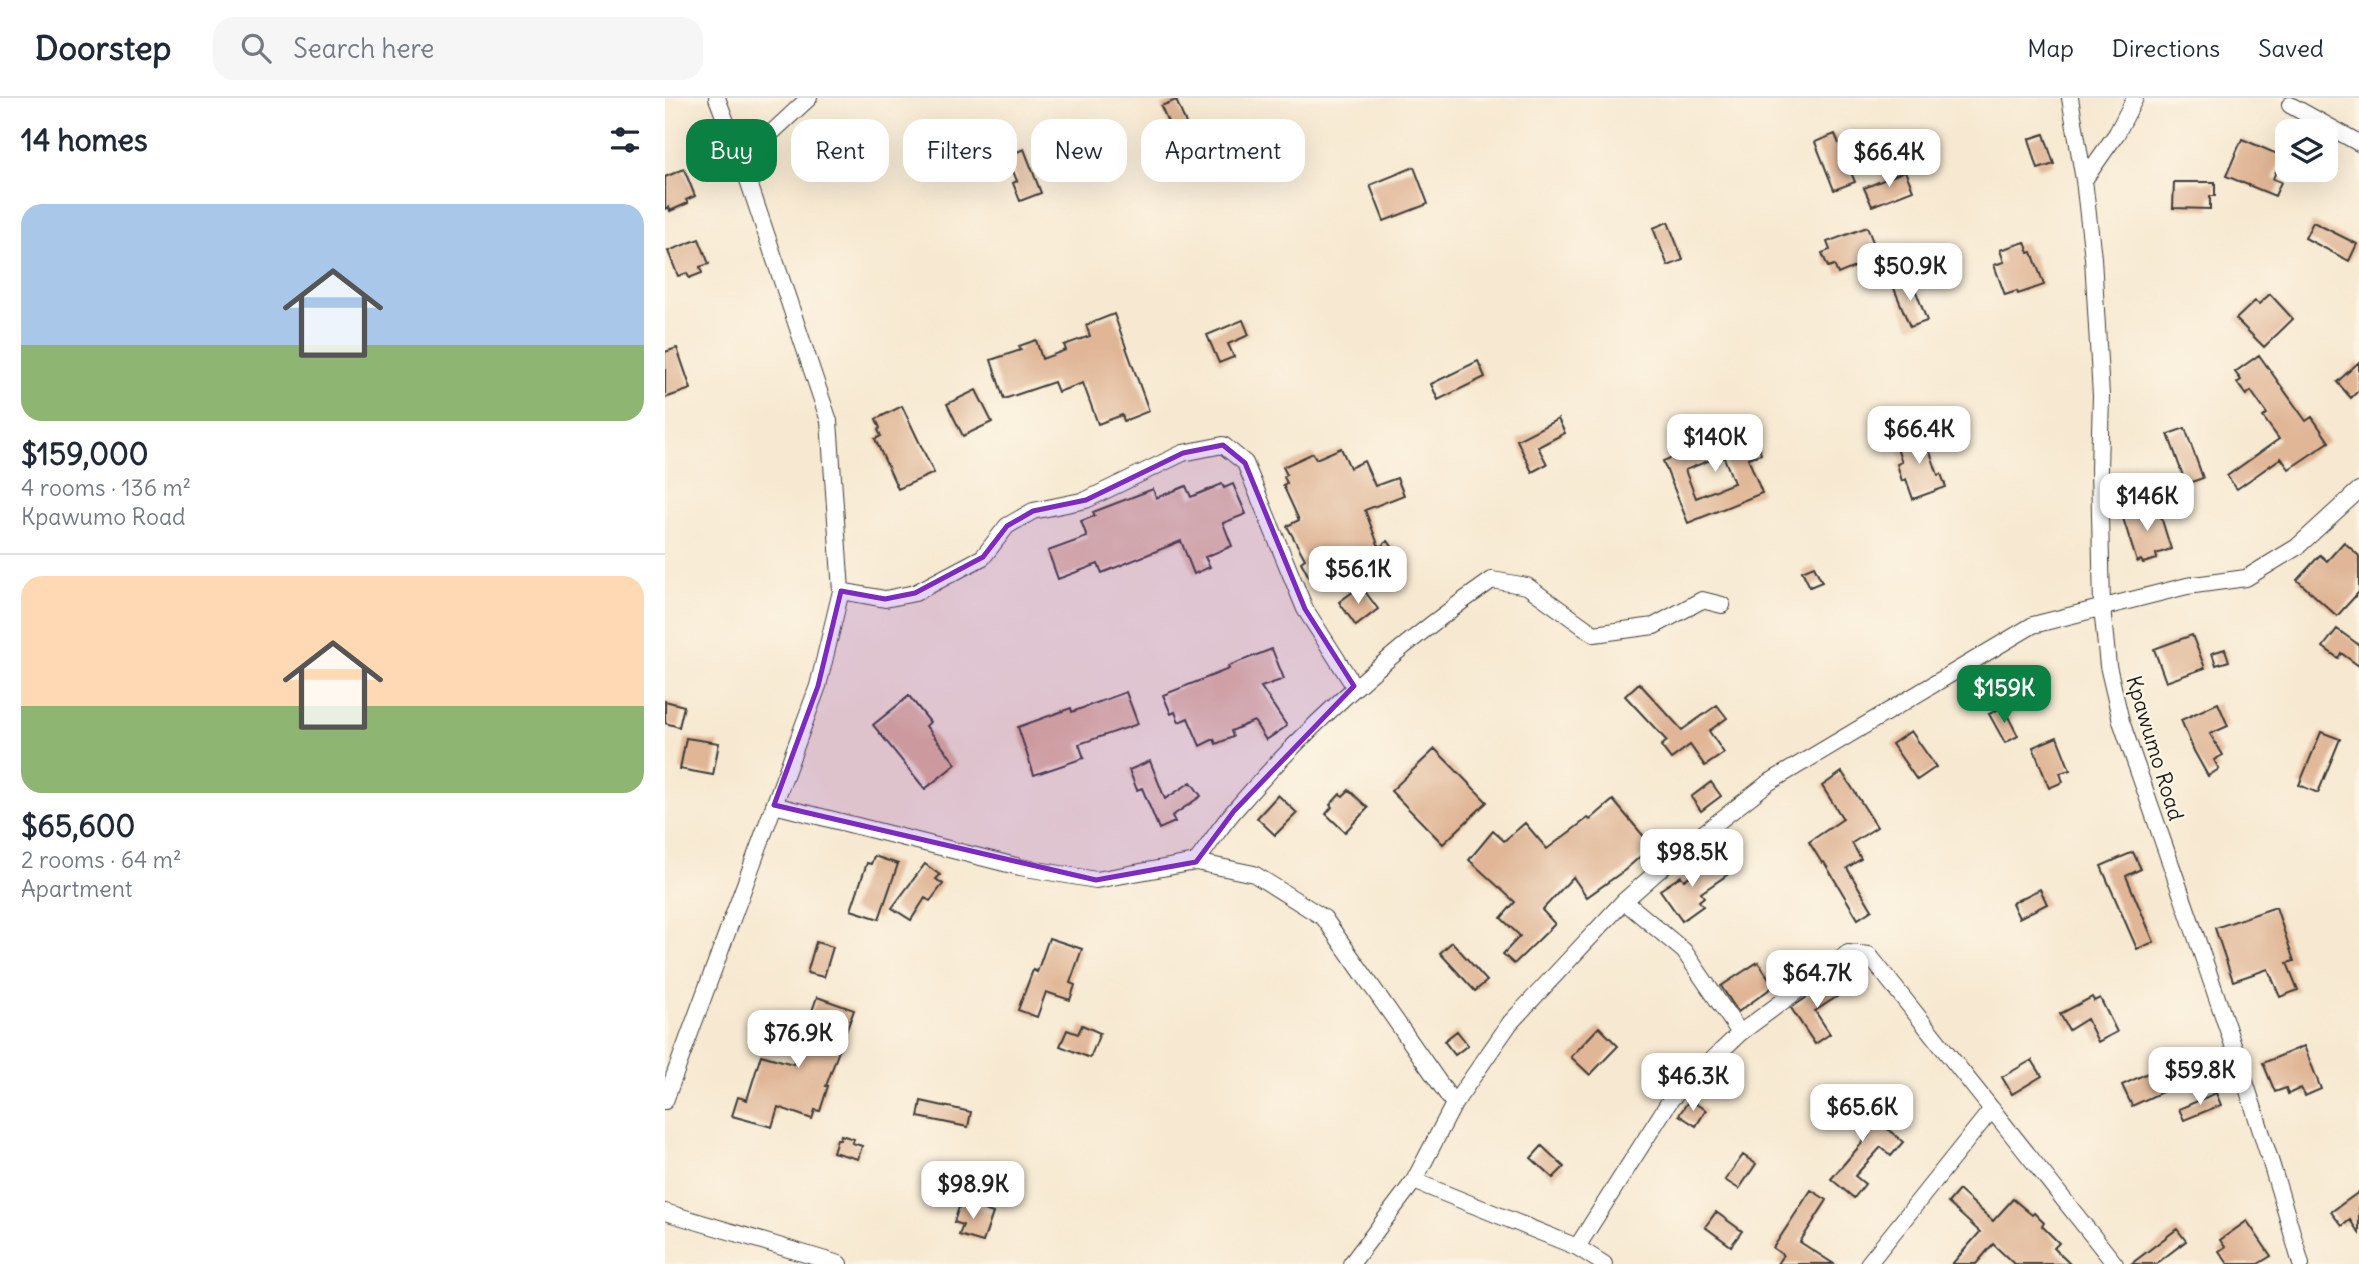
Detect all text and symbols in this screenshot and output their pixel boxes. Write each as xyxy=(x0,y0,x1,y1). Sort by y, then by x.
search box xyxy=(213,17,703,80)
text: Doorstep xyxy=(35,27,171,69)
icon: search xyxy=(237,29,275,67)
text: Search here xyxy=(293,32,434,65)
text: Map xyxy=(2027,33,2074,63)
text: Directions xyxy=(2112,33,2220,63)
text: Saved xyxy=(2258,33,2324,63)
chip: Buy xyxy=(686,119,777,182)
chip: Rent xyxy=(791,119,889,182)
chip: Filters xyxy=(903,119,1017,182)
chip: New xyxy=(1031,119,1127,182)
chip: Apartment xyxy=(1141,119,1305,182)
map controls xyxy=(2275,119,2338,182)
button: layers xyxy=(2275,119,2338,182)
text: 14 homes xyxy=(21,121,148,159)
icon: filters xyxy=(606,121,644,159)
pin: $66.4K xyxy=(1832,130,1946,189)
text: $66.4K xyxy=(1853,137,1925,166)
pin: $50.9K xyxy=(1853,244,1967,303)
icon: home xyxy=(270,250,396,376)
text: $50.9K xyxy=(1873,251,1947,280)
pin: $66.4K xyxy=(1862,406,1976,466)
pin: $140K xyxy=(1666,414,1764,474)
text: $66.4K xyxy=(1883,414,1955,443)
text: $140K xyxy=(1683,422,1747,451)
text: $159,000 xyxy=(21,435,148,473)
text: 4 rooms · 136 m² xyxy=(21,473,191,502)
pin: $146K xyxy=(2098,474,2196,533)
text: $146K xyxy=(2116,481,2178,510)
text: Kpawumo Road xyxy=(21,502,185,531)
pin: $56.1K xyxy=(1301,546,1415,606)
text: $56.1K xyxy=(1325,554,1391,583)
icon: home xyxy=(270,622,396,748)
pin: $159K xyxy=(1955,666,2053,725)
street label: Kpawumo Road xyxy=(2120,672,2190,824)
text: $159K xyxy=(1973,673,2035,702)
text: $65,600 xyxy=(21,807,135,845)
pin: $98.5K xyxy=(1635,830,1749,889)
text: $98.5K xyxy=(1656,837,1728,866)
text: 2 rooms · 64 m² xyxy=(21,845,182,874)
text: Apartment xyxy=(21,874,133,903)
pin: $64.7K xyxy=(1760,950,1874,1010)
text: $64.7K xyxy=(1782,958,1852,987)
pin: $76.9K xyxy=(741,1010,855,1070)
text: $76.9K xyxy=(763,1018,833,1047)
pin: $59.8K xyxy=(2143,1048,2257,1107)
pin: $46.3K xyxy=(1636,1054,1750,1113)
text: $59.8K xyxy=(2165,1055,2235,1084)
text: $46.3K xyxy=(1657,1061,1729,1090)
pin: $65.6K xyxy=(1805,1084,1919,1144)
text: $65.6K xyxy=(1826,1092,1898,1121)
pin: $98.9K xyxy=(916,1162,1030,1221)
text: $98.9K xyxy=(937,1169,1009,1198)

